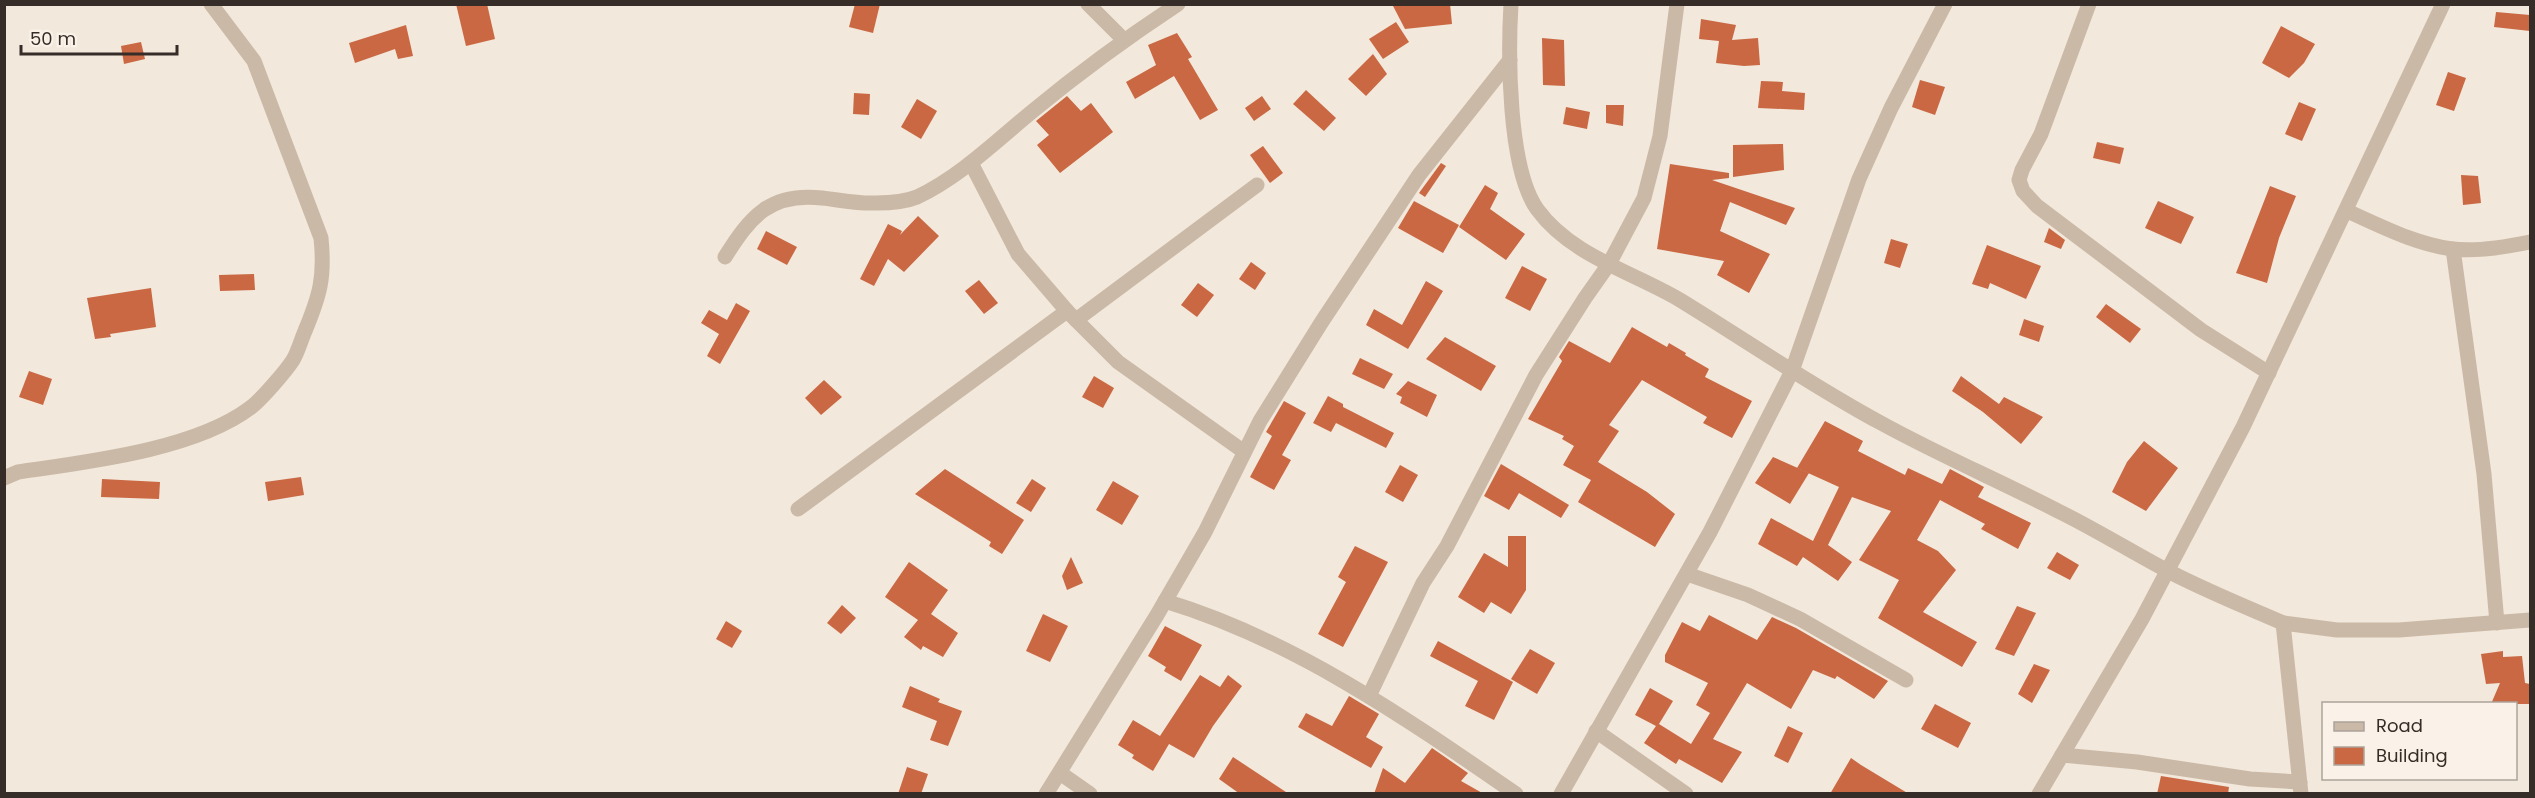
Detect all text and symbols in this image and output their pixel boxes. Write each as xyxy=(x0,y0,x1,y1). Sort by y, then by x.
scale bar xyxy=(21,18,177,56)
text: 50 m xyxy=(30,26,76,51)
legend xyxy=(2322,702,2517,780)
text: Road xyxy=(2376,713,2423,738)
text: Building xyxy=(2376,743,2448,768)

